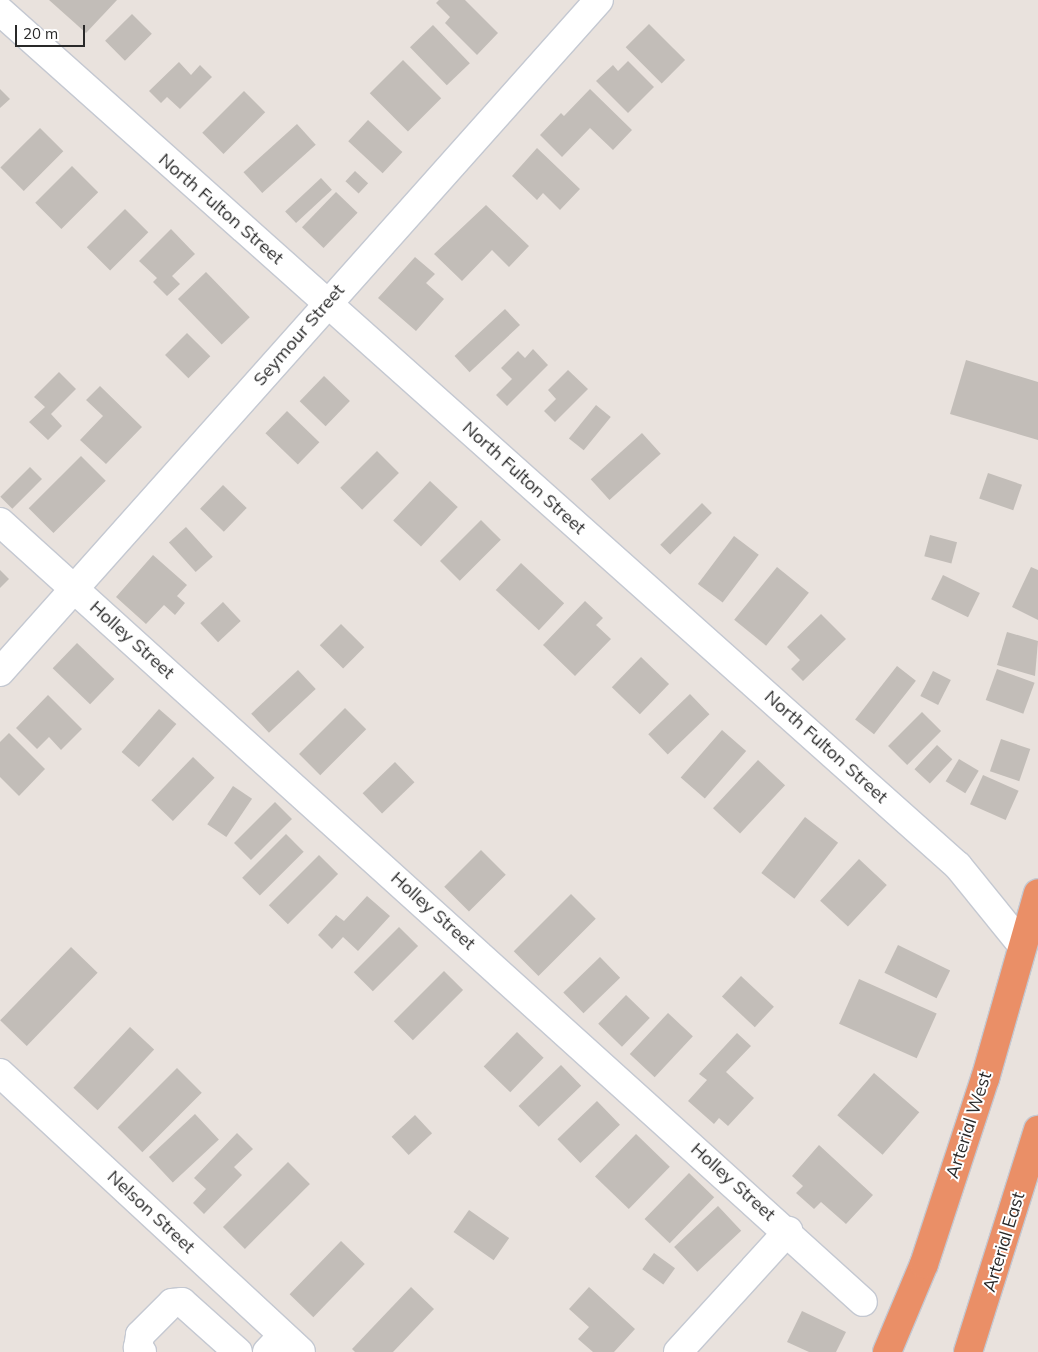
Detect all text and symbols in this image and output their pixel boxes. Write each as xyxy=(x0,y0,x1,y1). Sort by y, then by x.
scale bar xyxy=(18,15,88,47)
text: 20 m xyxy=(23,24,58,43)
street label: North Fulton Street xyxy=(154,149,288,269)
street label: Seymour Street xyxy=(249,280,349,390)
street label: North Fulton Street xyxy=(458,417,590,539)
street label: Holley Street xyxy=(85,596,179,684)
street label: North Fulton Street xyxy=(760,686,892,808)
street label: Holley Street xyxy=(386,867,480,955)
street label: Arterial West xyxy=(942,1069,996,1181)
street label: Holley Street xyxy=(686,1138,780,1226)
street label: Nelson Street xyxy=(103,1166,199,1258)
street label: Arterial East xyxy=(979,1189,1029,1295)

